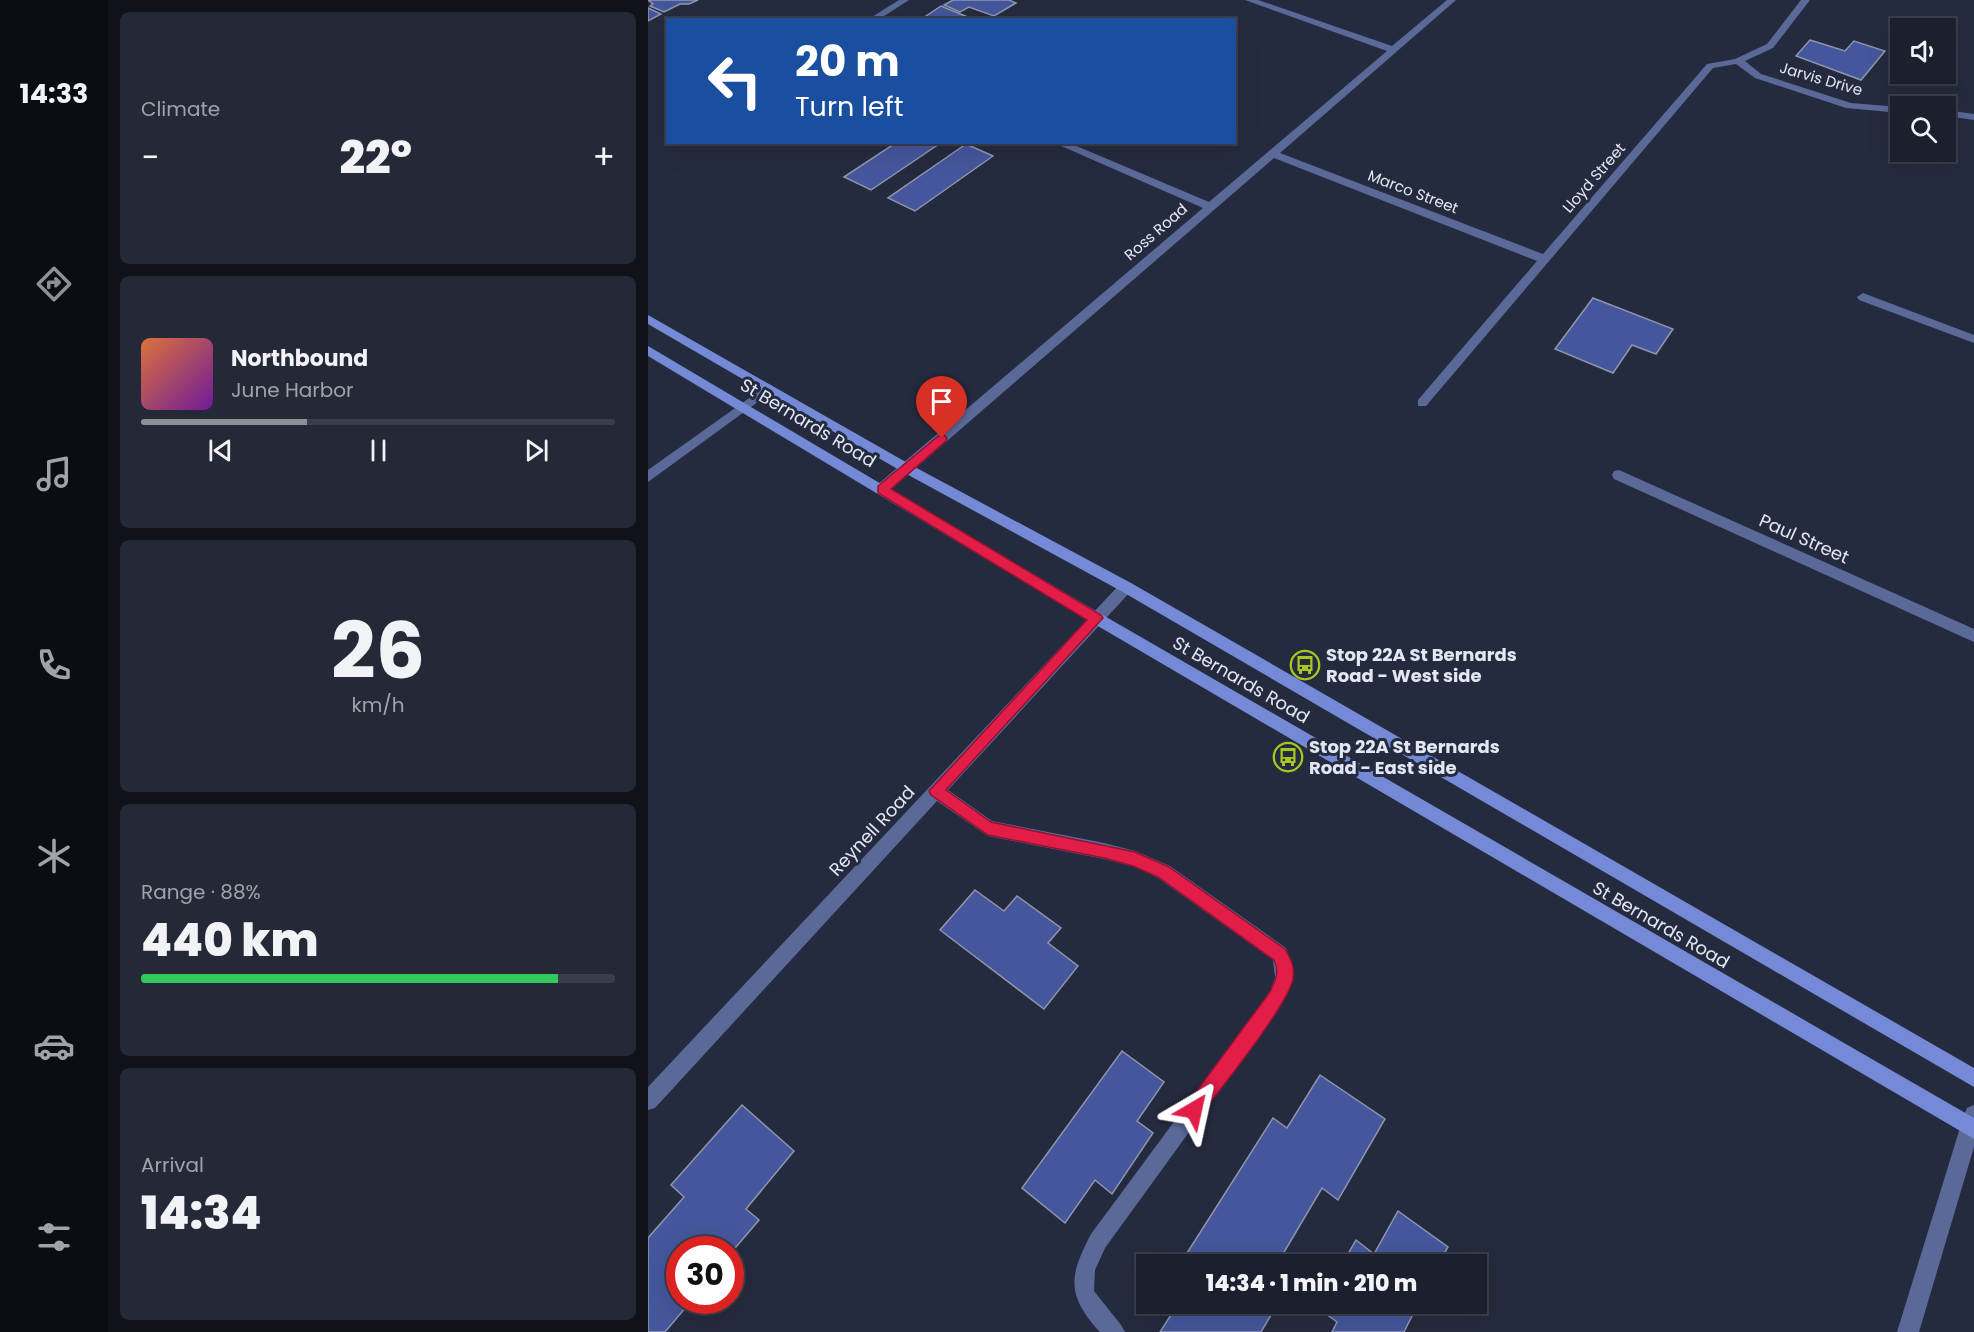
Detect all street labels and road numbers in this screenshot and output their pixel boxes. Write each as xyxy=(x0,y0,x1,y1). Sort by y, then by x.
street label: Jarvis Drive xyxy=(1777,57,1865,100)
street label: Lloyd Street xyxy=(1557,138,1630,217)
street label: Marco Street xyxy=(1365,165,1461,218)
street label: Ross Road xyxy=(1120,198,1192,265)
street label: St Bernards Road xyxy=(736,372,881,473)
street label: Paul Street xyxy=(1755,508,1853,569)
street label: St Bernards Road xyxy=(1168,630,1314,729)
street label: Reynell Road xyxy=(823,780,920,881)
street label: St Bernards Road xyxy=(1588,875,1734,974)

